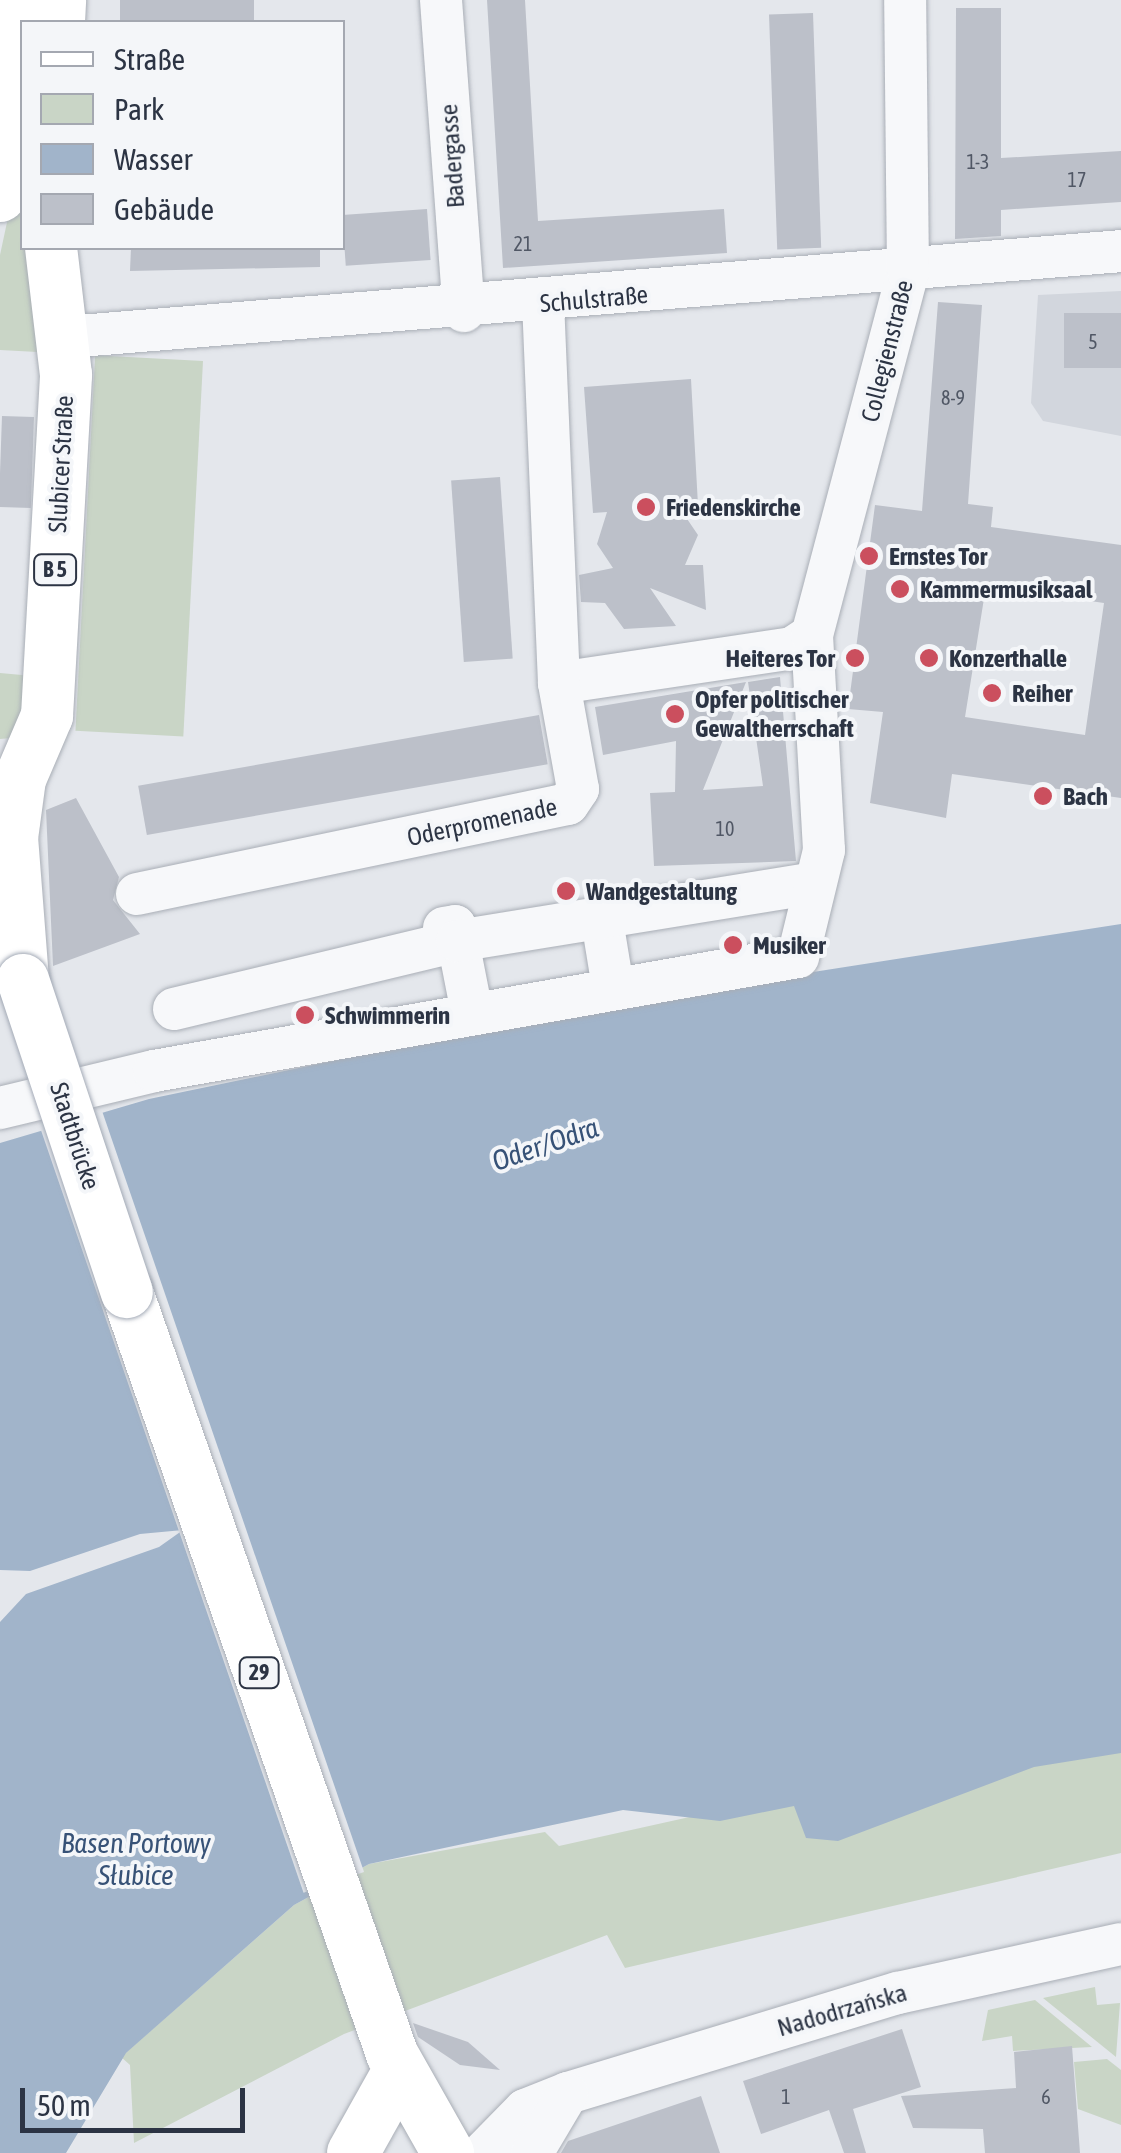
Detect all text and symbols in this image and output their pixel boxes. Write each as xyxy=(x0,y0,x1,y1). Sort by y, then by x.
legend xyxy=(20,20,345,250)
text: Straße xyxy=(114,42,185,76)
text: Park xyxy=(114,92,164,126)
street label: Badergasse xyxy=(433,103,471,209)
text: Wasser xyxy=(114,142,192,176)
house number: 1-3 xyxy=(967,149,989,173)
house number: 17 xyxy=(1068,167,1086,191)
text: Gebäude xyxy=(114,192,214,226)
house number: 21 xyxy=(514,231,532,255)
street label: Collegienstraße xyxy=(855,277,919,425)
street label: Schulstraße xyxy=(539,279,649,319)
house number: 5 xyxy=(1088,329,1098,353)
house number: 8-9 xyxy=(941,385,965,409)
street label: Slubicer Straße xyxy=(42,395,80,533)
place label: Friedenskirche xyxy=(666,492,801,522)
marker: Friedenskirche xyxy=(635,496,657,518)
place label: Ernstes Tor xyxy=(889,541,987,571)
marker: Ernstes Tor xyxy=(858,545,880,567)
road number: B 5 xyxy=(32,553,78,587)
place label: Kammermusiksaal xyxy=(920,574,1092,604)
marker: Kammermusiksaal xyxy=(889,578,911,600)
place label: Heiteres Tor xyxy=(726,643,835,673)
place label: Konzerthalle xyxy=(949,643,1067,673)
marker: Heiteres Tor xyxy=(844,647,866,669)
marker: Konzerthalle xyxy=(918,647,940,669)
place label: Reiher xyxy=(1012,678,1072,708)
marker: Reiher xyxy=(981,682,1003,704)
place label: Opfer politischer Gewaltherrschaft xyxy=(695,685,854,744)
marker: Opfer politischer Gewaltherrschaft xyxy=(664,703,686,725)
place label: Bach xyxy=(1063,781,1108,811)
marker: Bach xyxy=(1032,785,1054,807)
street label: Oderpromenade xyxy=(404,791,560,853)
house number: 10 xyxy=(716,816,734,840)
place label: Wandgestaltung xyxy=(586,876,737,906)
marker: Wandgestaltung xyxy=(555,880,577,902)
place label: Musiker xyxy=(753,930,826,960)
marker: Musiker xyxy=(722,934,744,956)
place label: Schwimmerin xyxy=(325,1000,450,1030)
marker: Schwimmerin xyxy=(294,1004,316,1026)
street label: Stadtbrücke xyxy=(44,1079,106,1193)
water label: Oder/Odra xyxy=(487,1110,603,1178)
road number: 29 xyxy=(236,1656,282,1690)
water label: Basen Portowy Słubice xyxy=(61,1826,211,1892)
street label: Nadodrzańska xyxy=(774,1977,910,2043)
scale bar xyxy=(25,2068,250,2130)
house number: 1 xyxy=(781,2084,791,2108)
house number: 6 xyxy=(1041,2084,1051,2108)
text: 50 m xyxy=(37,2088,91,2122)

